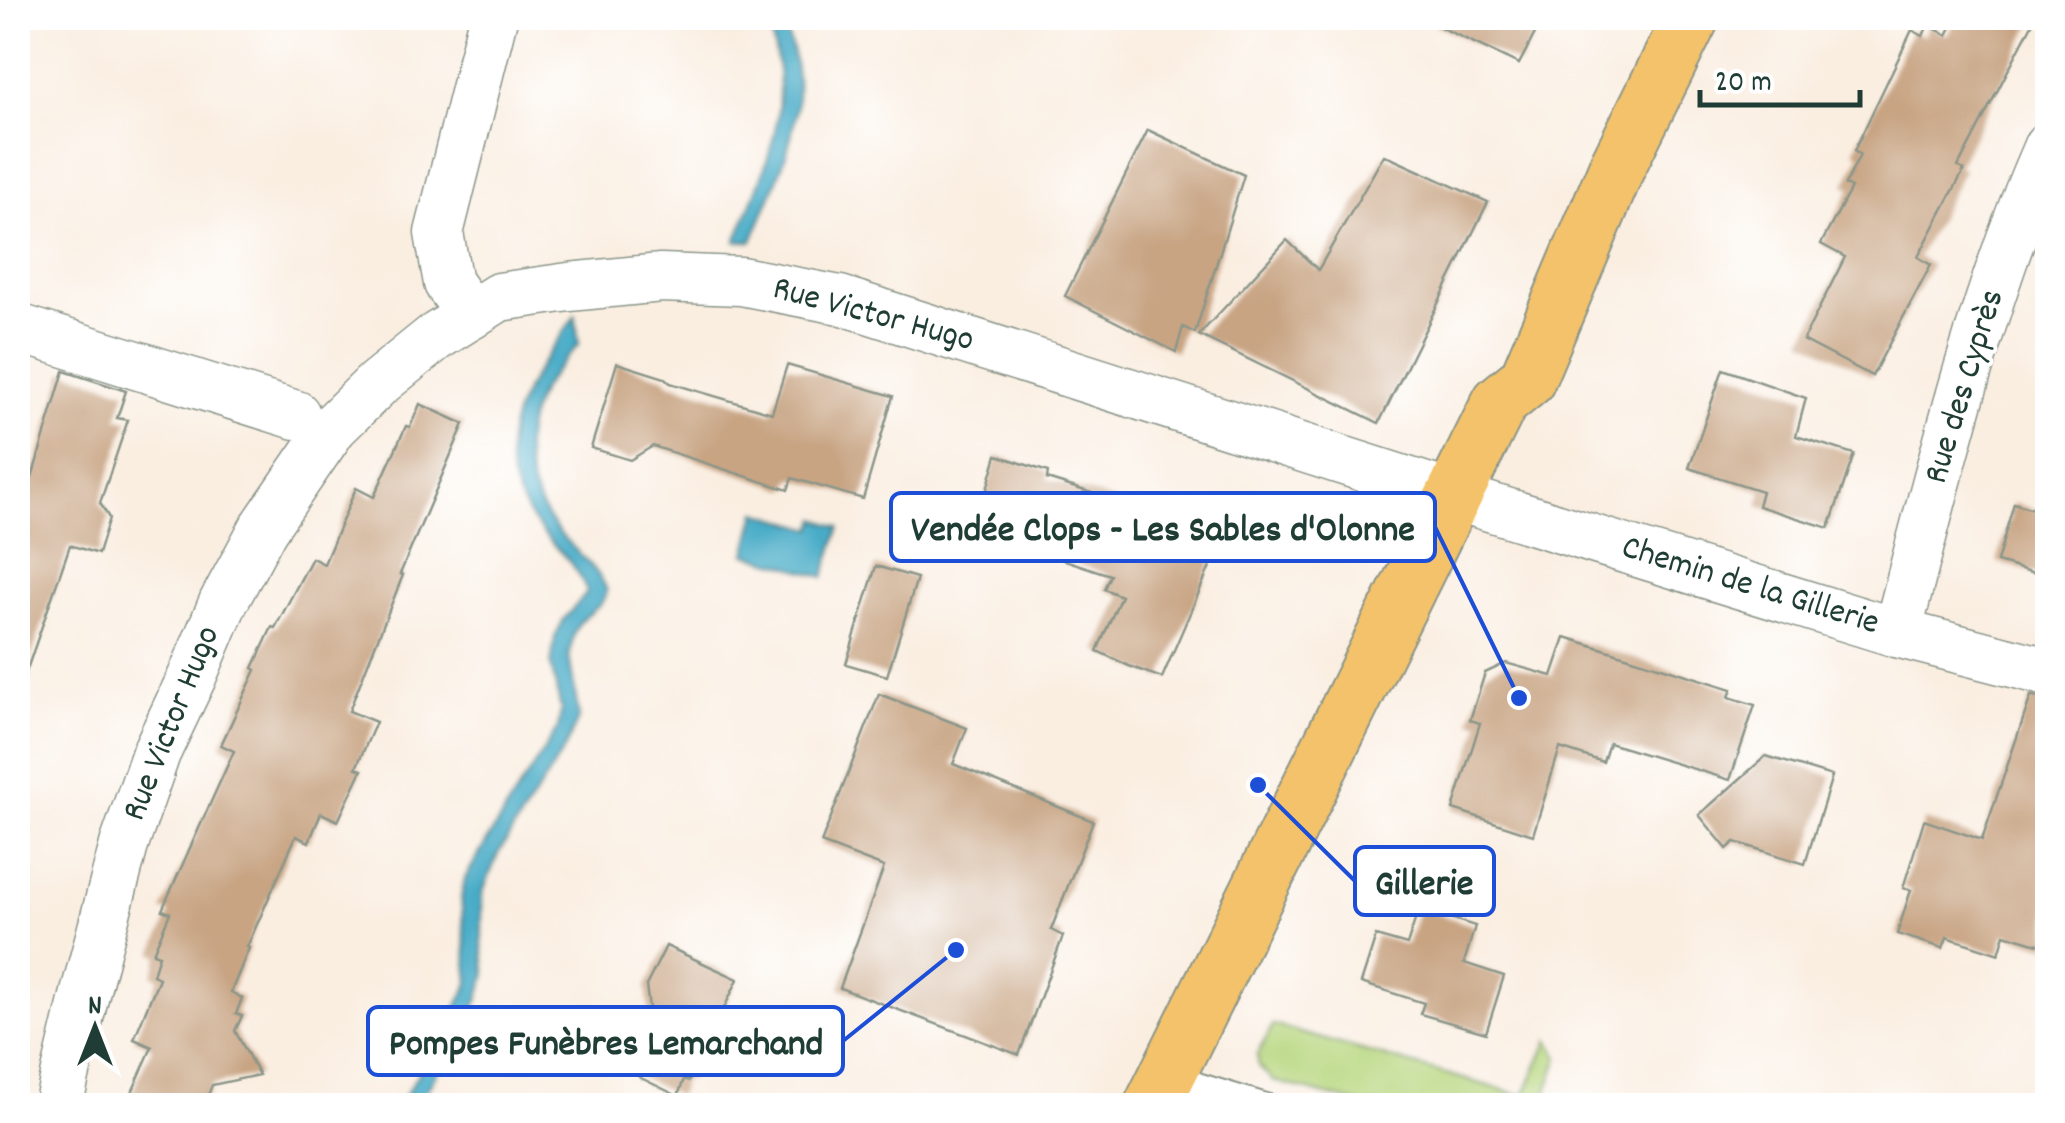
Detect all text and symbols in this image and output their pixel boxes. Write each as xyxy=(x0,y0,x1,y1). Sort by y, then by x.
scale bar xyxy=(1700,45,1860,107)
text: 20 m xyxy=(1715,63,1772,106)
street label: Rue Victor Hugo xyxy=(767,265,979,367)
street label: Rue des Cyprès xyxy=(1913,284,2019,490)
callout: Vendée Clops - Les Sables d'Olonne xyxy=(891,493,1435,561)
text: Vendée Clops - Les Sables d'Olonne xyxy=(911,505,1415,560)
street label: Chemin de la Gillerie xyxy=(1615,524,1885,650)
street label: Rue Victor Hugo xyxy=(111,619,235,829)
callout: Gillerie xyxy=(1355,847,1494,915)
text: Gillerie xyxy=(1375,859,1473,914)
north arrow xyxy=(45,978,145,1078)
text: N xyxy=(88,988,102,1028)
callout: Pompes Funèbres Lemarchand xyxy=(368,1007,843,1075)
text: Pompes Funèbres Lemarchand xyxy=(389,1019,823,1074)

